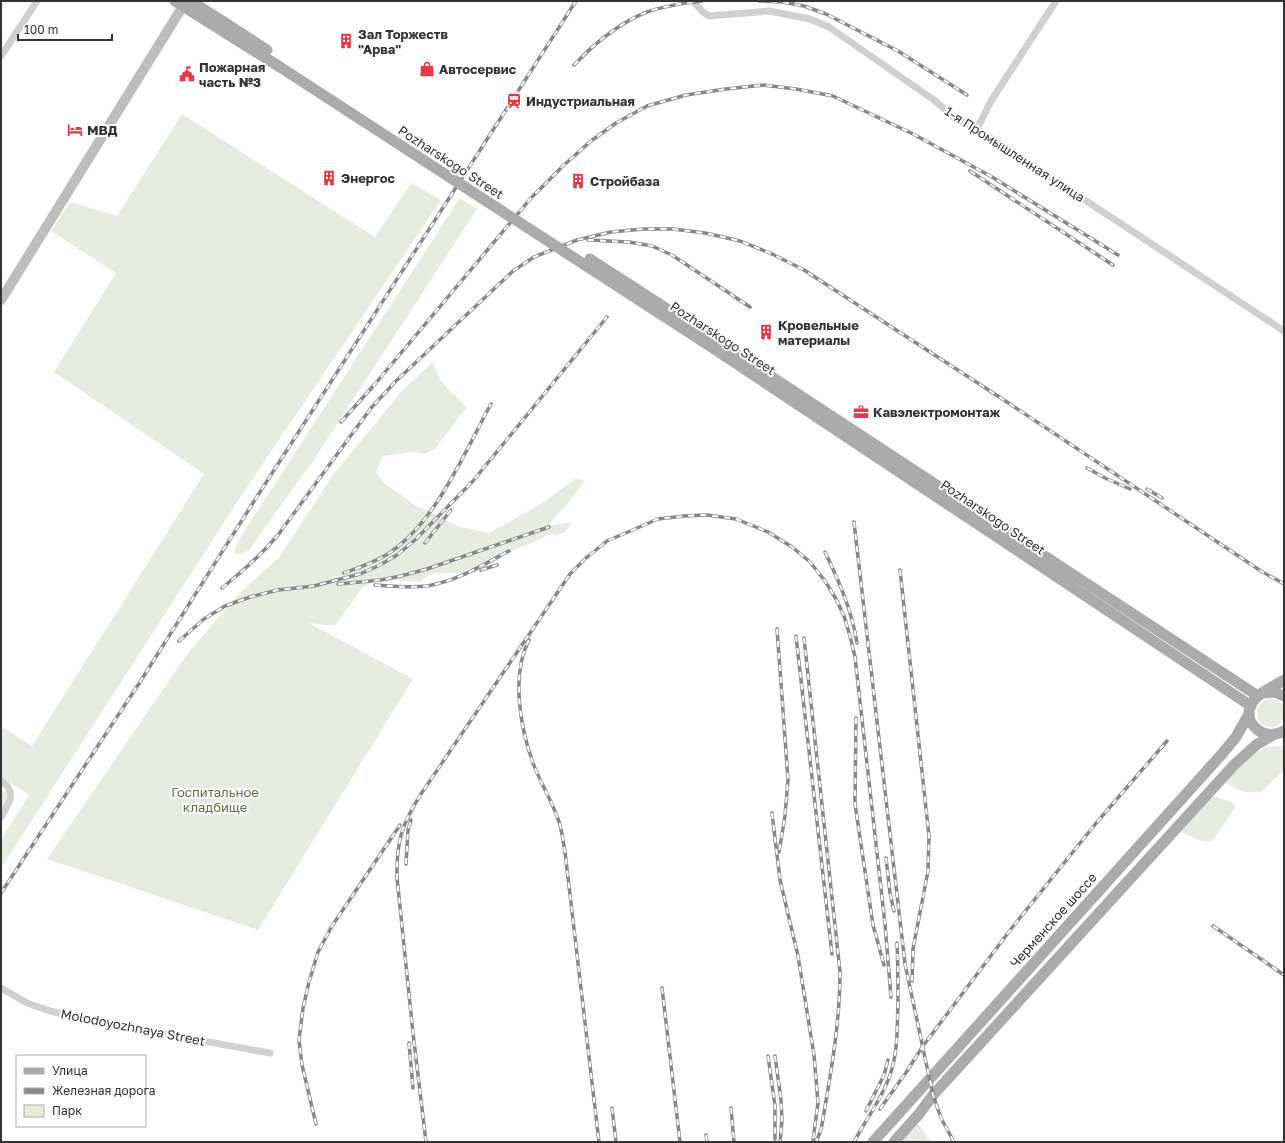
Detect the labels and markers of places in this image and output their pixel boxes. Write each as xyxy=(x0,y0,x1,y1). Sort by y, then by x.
place label: Зал Торжеств "Арва" xyxy=(358,26,448,57)
building icon: Зал Торжеств "Арва" xyxy=(337,32,355,50)
place label: Пожарная часть №3 xyxy=(199,59,265,90)
shop icon: Автосервис xyxy=(418,60,436,78)
place label: Автосервис xyxy=(439,61,517,77)
public building icon: Пожарная часть №3 xyxy=(178,65,196,83)
station icon: Индустриальная xyxy=(505,92,523,110)
place label: Индустриальная xyxy=(526,93,635,109)
hotel icon: МВД xyxy=(66,121,84,139)
place label: МВД xyxy=(87,122,118,138)
building icon: Энергос xyxy=(320,169,338,187)
place label: Энергос xyxy=(341,170,395,186)
building icon: Стройбаза xyxy=(569,172,587,190)
place label: Стройбаза xyxy=(590,173,660,189)
place label: Кровельные материалы xyxy=(778,317,859,348)
building icon: Кровельные материалы xyxy=(757,323,775,341)
office icon: Кавэлектромонтаж xyxy=(852,403,870,421)
place label: Кавэлектромонтаж xyxy=(873,404,1000,420)

